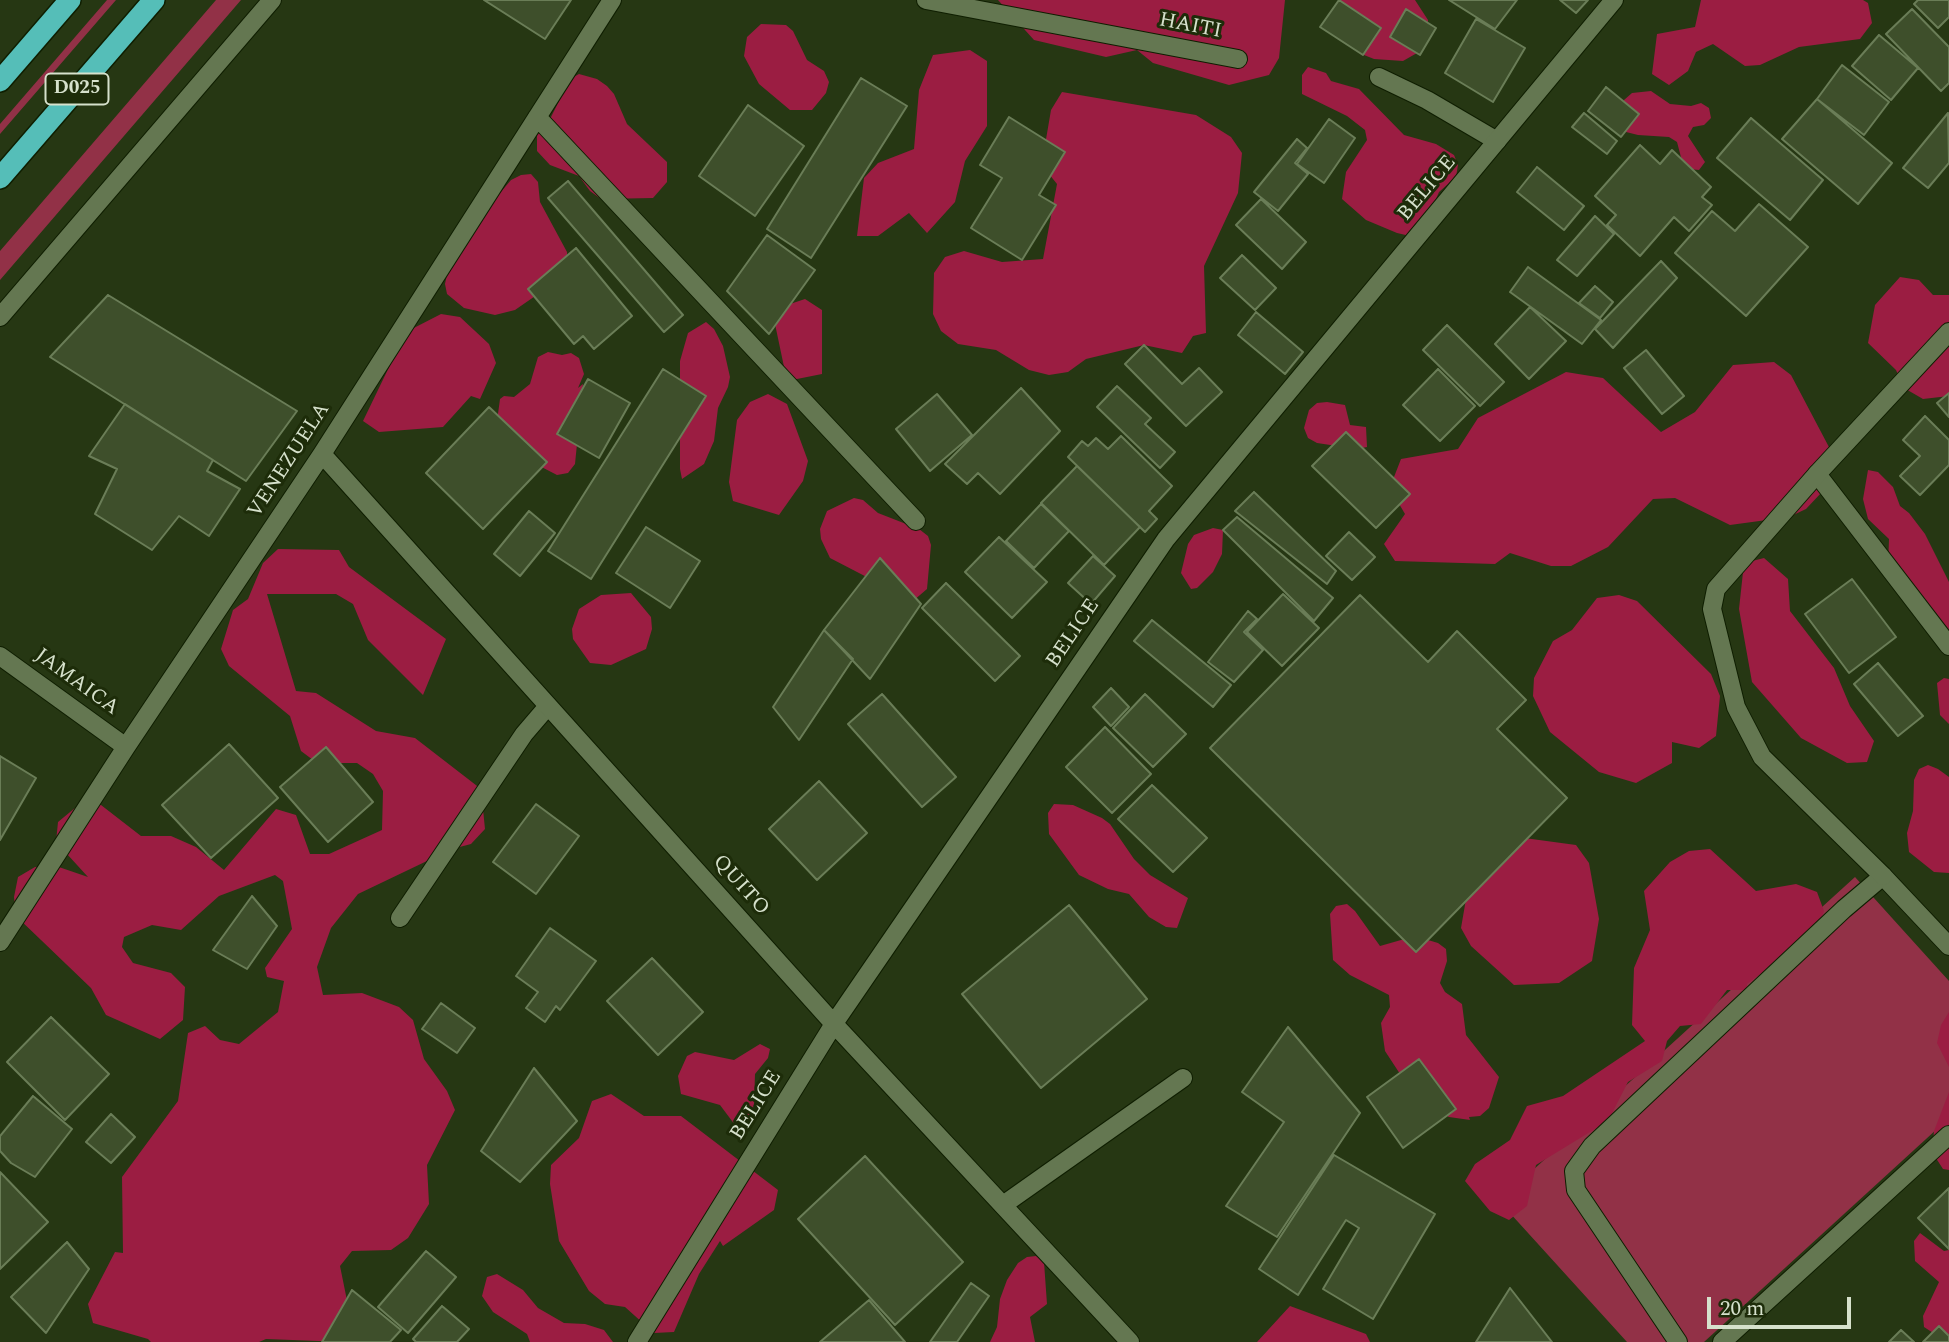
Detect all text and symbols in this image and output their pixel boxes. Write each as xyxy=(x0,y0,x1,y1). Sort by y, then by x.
street label: HAITI xyxy=(1157,9,1223,45)
road number: D025 xyxy=(46,74,108,104)
street label: BELICE xyxy=(1393,151,1463,227)
street label: VENEZUELA xyxy=(243,399,337,523)
street label: BELICE xyxy=(1042,595,1106,673)
street label: JAMAICA xyxy=(29,644,123,722)
street label: QUITO xyxy=(706,850,774,922)
street label: BELICE xyxy=(726,1066,788,1146)
scale bar xyxy=(1711,1282,1854,1326)
text: 20 m xyxy=(1720,1293,1764,1325)

